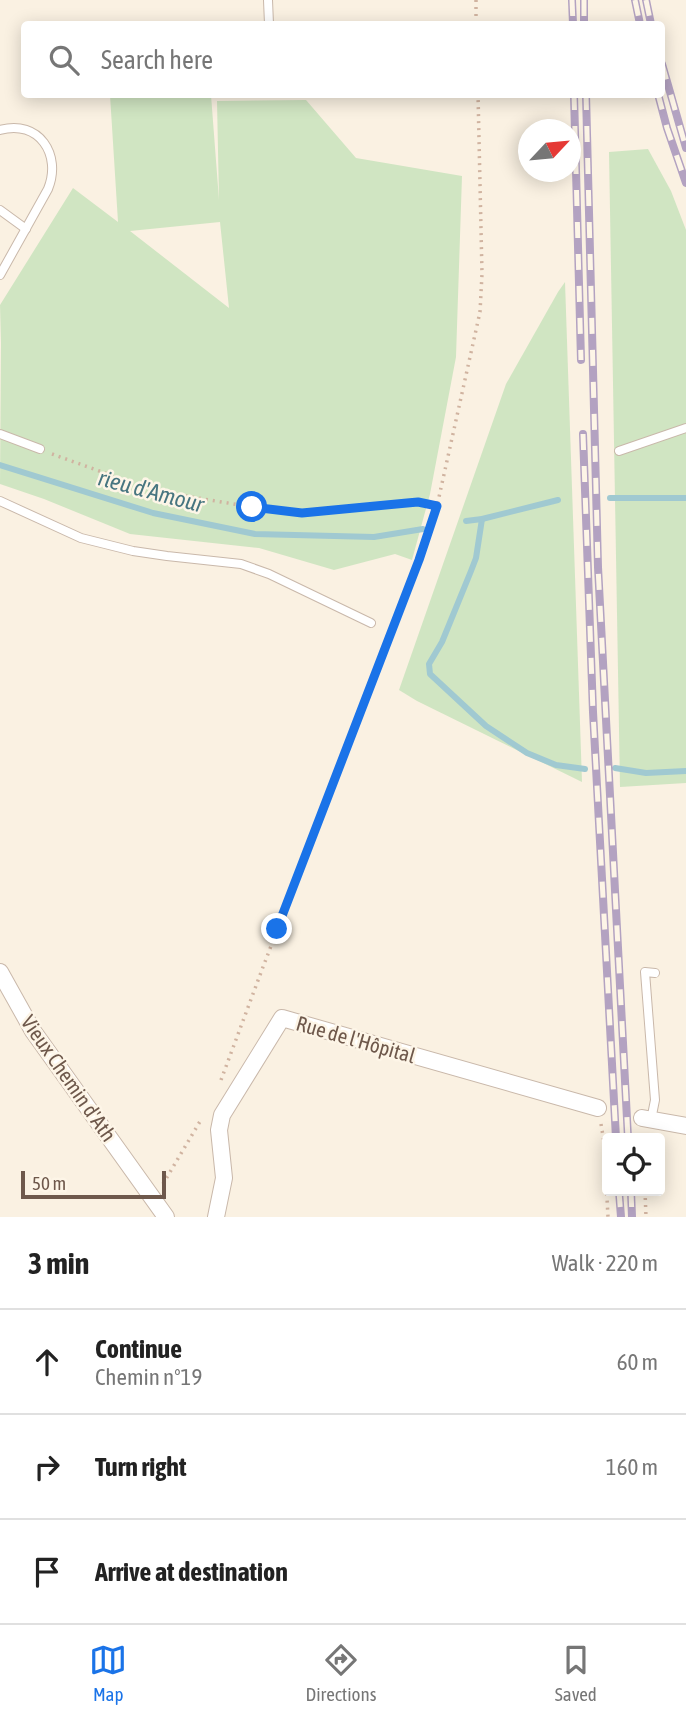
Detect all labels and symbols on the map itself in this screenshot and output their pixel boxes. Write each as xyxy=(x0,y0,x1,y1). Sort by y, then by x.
north arrow xyxy=(518,119,581,182)
water label: rieu d'Amour xyxy=(95,464,208,518)
route start xyxy=(236,491,267,522)
route end xyxy=(261,913,292,944)
street label: Vieux Chemin d'Ath xyxy=(17,1010,121,1146)
street label: Rue de l'Hôpital xyxy=(294,1011,419,1068)
scale bar xyxy=(21,1168,166,1200)

